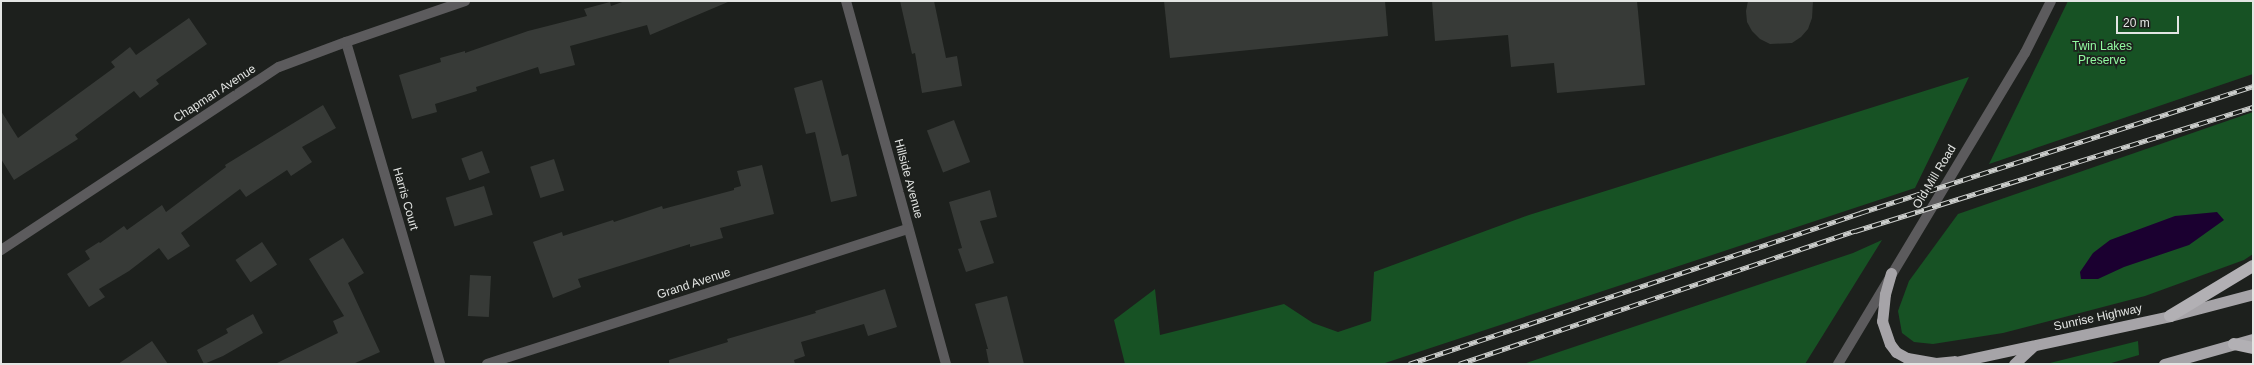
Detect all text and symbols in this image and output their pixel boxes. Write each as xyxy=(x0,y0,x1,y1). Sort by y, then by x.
scale bar xyxy=(2118,8,2181,34)
text: 20 m xyxy=(2123,16,2150,30)
park label: Twin Lakes Preserve xyxy=(2072,40,2132,68)
street label: Chapman Avenue xyxy=(171,62,259,126)
street label: Hillside Avenue xyxy=(890,137,926,221)
street label: Old Mill Road xyxy=(1910,142,1960,212)
street label: Harris Court xyxy=(389,166,421,232)
street label: Grand Avenue xyxy=(655,265,733,303)
street label: Sunrise Highway xyxy=(2052,302,2144,334)

